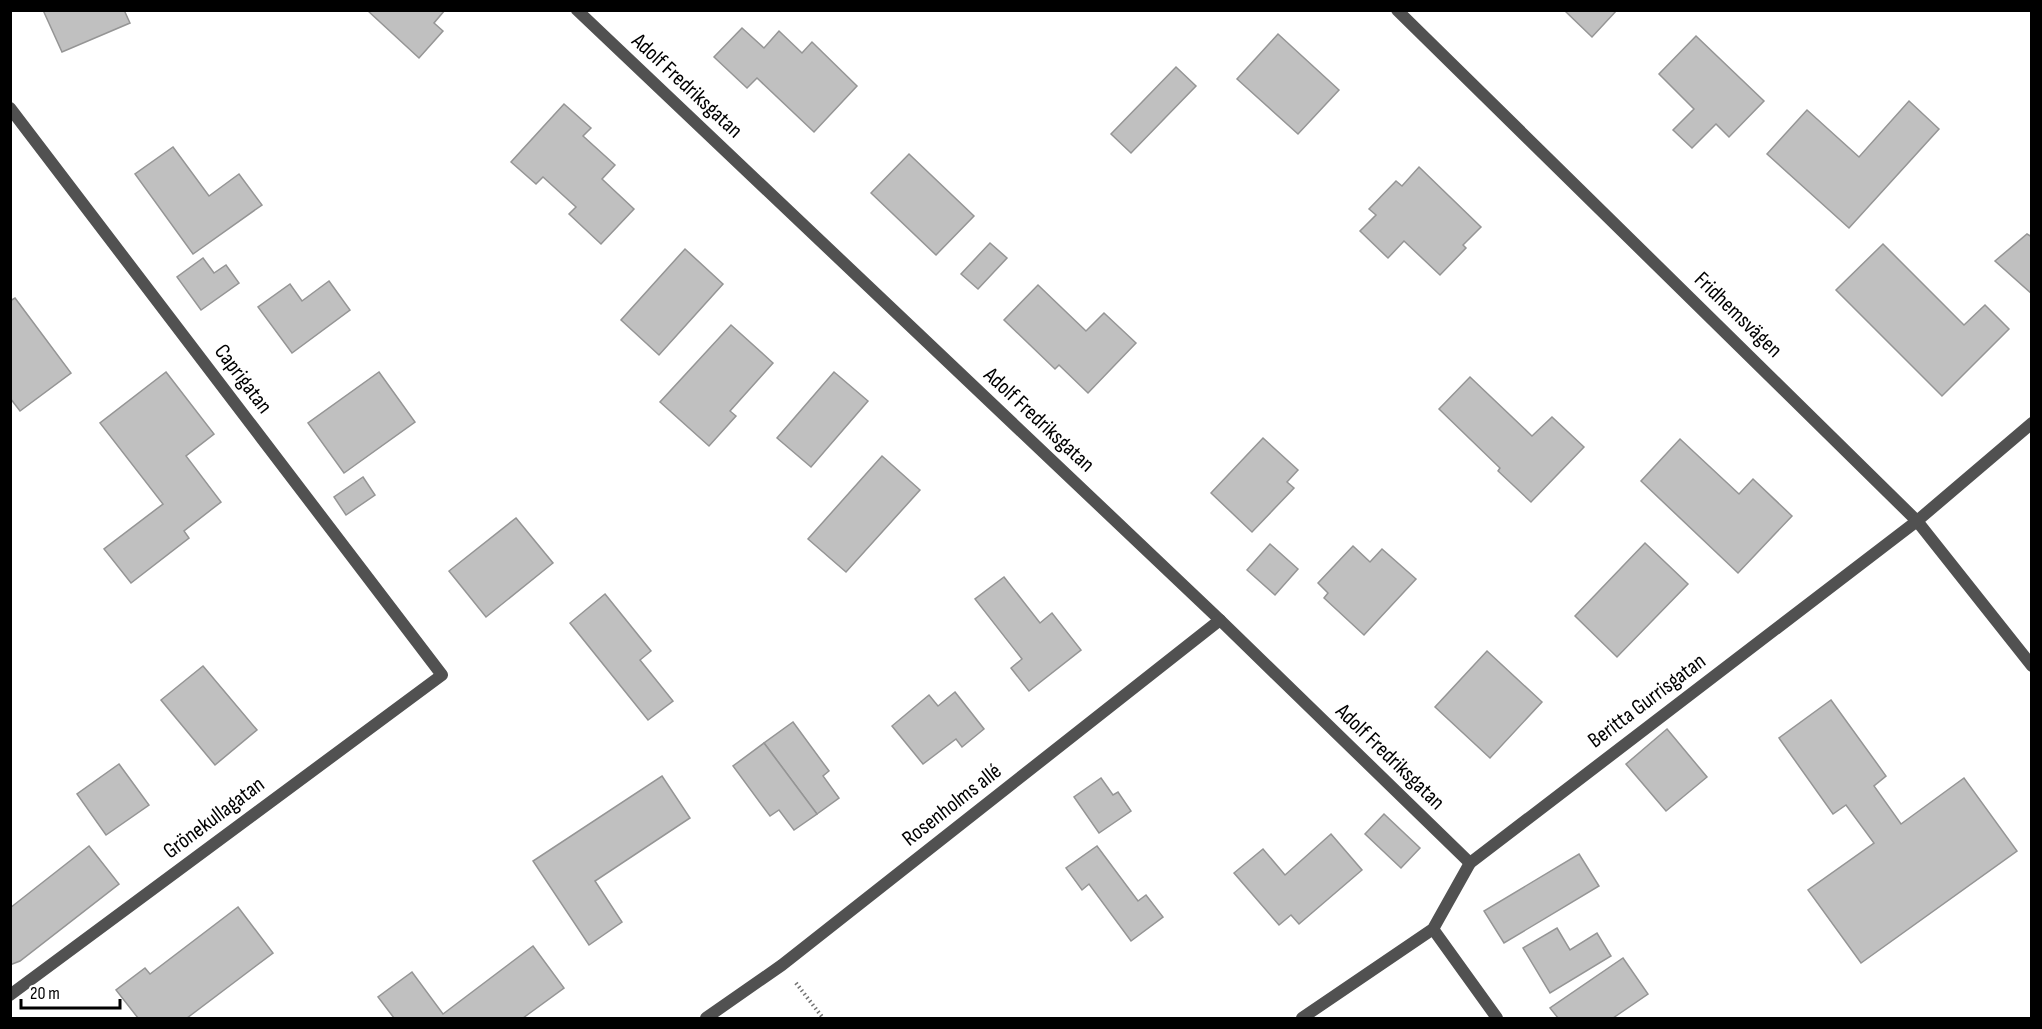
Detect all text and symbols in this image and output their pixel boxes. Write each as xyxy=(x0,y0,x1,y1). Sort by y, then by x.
street label: Adolf Fredriksgatan xyxy=(625,27,748,144)
street label: Fridhemsvägen xyxy=(1688,266,1788,364)
street label: Caprigatan xyxy=(208,339,278,419)
street label: Adolf Fredriksgatan xyxy=(977,361,1100,478)
street label: Beritta Gurrisgatan xyxy=(1583,648,1711,754)
street label: Adolf Fredriksgatan xyxy=(1329,697,1450,816)
street label: Rosenholms allé xyxy=(897,758,1007,852)
street label: Grönekullagatan xyxy=(158,771,270,865)
scale bar xyxy=(21,972,120,1010)
text: 20 m xyxy=(30,983,60,1004)

